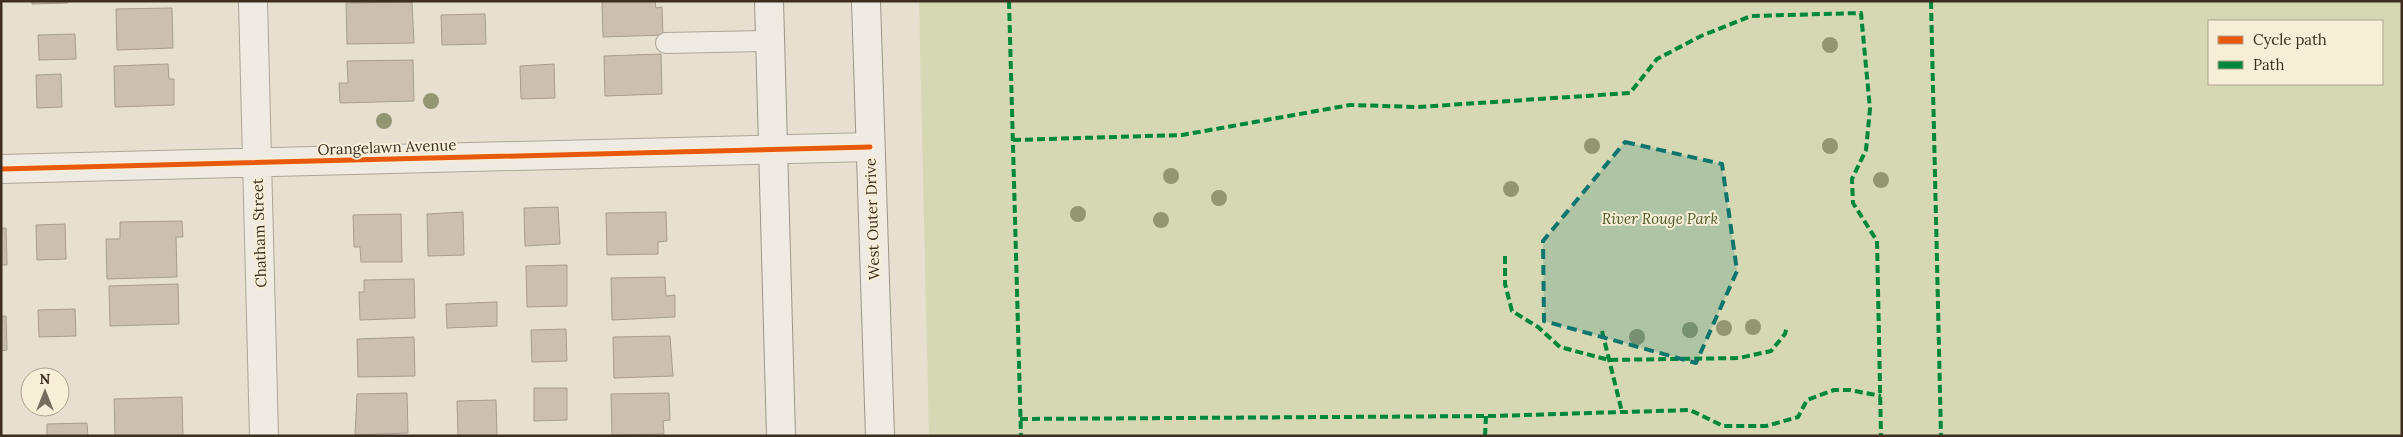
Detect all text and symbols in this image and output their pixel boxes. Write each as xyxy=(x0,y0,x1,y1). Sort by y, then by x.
legend xyxy=(2208,20,2383,85)
text: Cycle path xyxy=(2253,30,2327,49)
text: Path xyxy=(2253,55,2284,74)
street label: Orangelawn Avenue xyxy=(317,135,457,159)
street label: West Outer Drive xyxy=(860,158,884,280)
street label: Chatham Street xyxy=(248,178,270,288)
park label: River Rouge Park xyxy=(1602,209,1718,228)
north arrow xyxy=(20,367,70,417)
text: N xyxy=(40,370,51,388)

